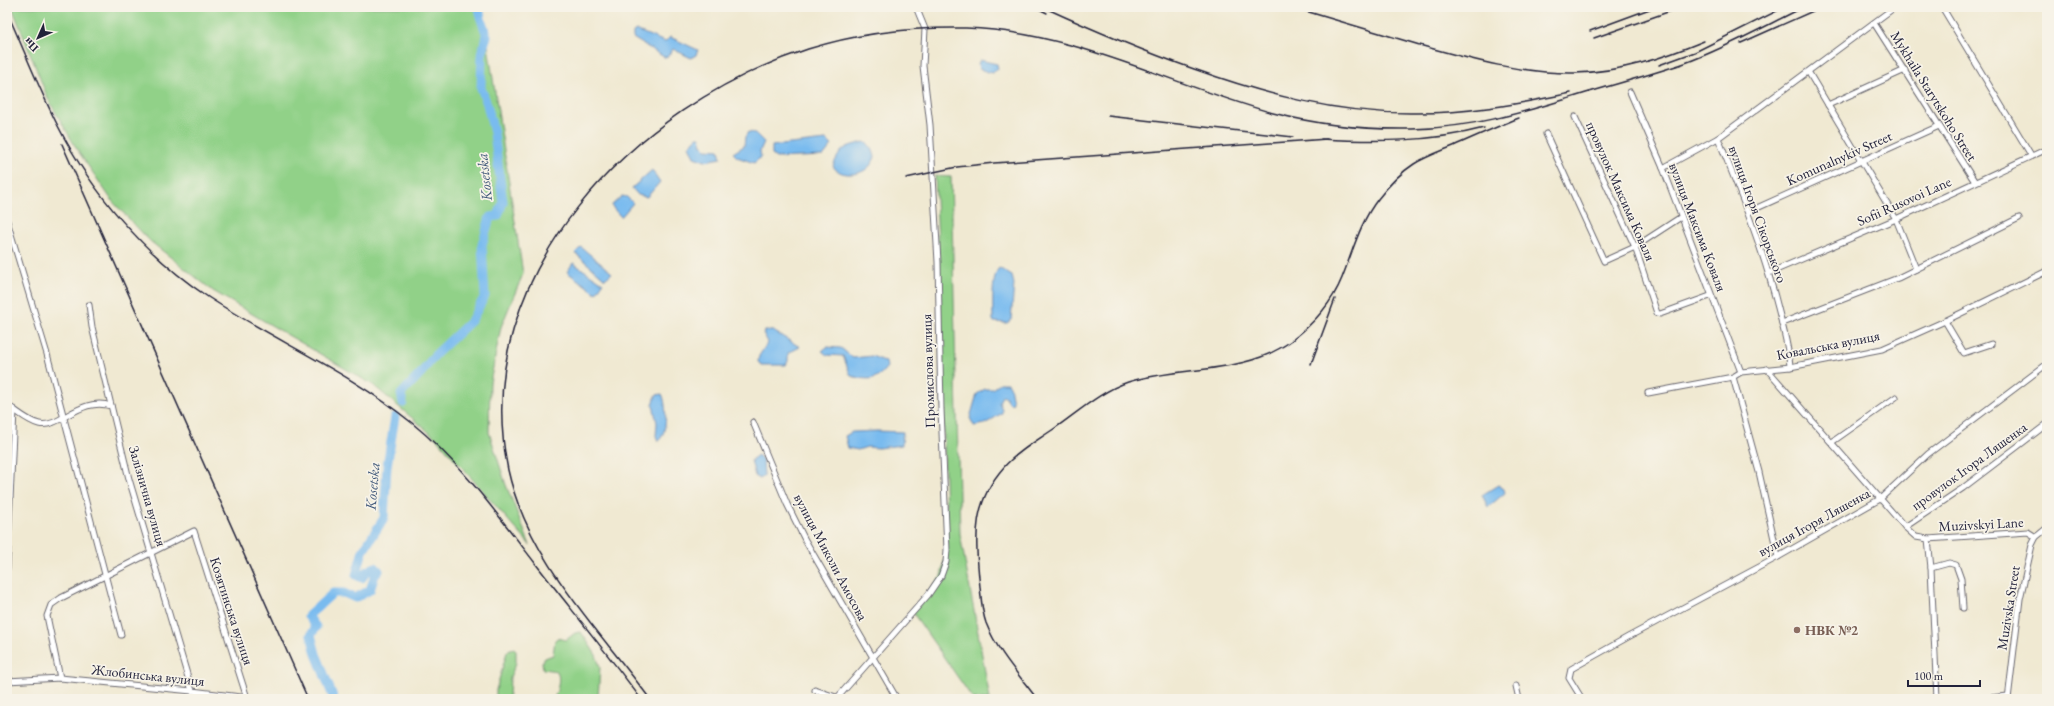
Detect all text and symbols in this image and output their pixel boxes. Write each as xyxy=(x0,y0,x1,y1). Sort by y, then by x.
north arrow xyxy=(18,18,58,58)
street label: Mykhaila Starytskoho Street xyxy=(1887,28,1982,165)
text: Пн xyxy=(20,34,41,55)
street label: провулок Максима Коваля xyxy=(1582,119,1660,263)
street label: Komunalnykiv Street xyxy=(1783,126,1895,189)
street label: вулиця Ігоря Сікорського xyxy=(1725,143,1791,285)
water label: Kosetska xyxy=(472,152,496,203)
street label: вулиця Максима Коваля xyxy=(1665,160,1731,294)
street label: Sofii Rusovoi Lane xyxy=(1854,172,1954,230)
street label: Промислова вулиця xyxy=(917,314,939,428)
street label: Ковальська вулиця xyxy=(1775,326,1881,364)
street label: провулок Ігора Ляшенка xyxy=(1908,418,2031,514)
street label: Залізнична вулиця xyxy=(125,444,171,548)
water label: Kosetska xyxy=(360,461,384,512)
street label: вулиця Ігоря Ляшенка xyxy=(1755,484,1874,560)
street label: вулиця Миколи Амосова xyxy=(790,490,872,624)
street label: Muzivskyi Lane xyxy=(1938,513,2024,535)
street label: Козятинська вулиця xyxy=(206,555,258,667)
street label: Muzivska Street xyxy=(1992,564,2024,651)
place label: НВК №2 xyxy=(1805,621,1859,639)
marker: НВК №2 xyxy=(1792,625,1802,635)
street label: Жлобинська вулиця xyxy=(90,660,205,690)
scale bar xyxy=(1908,662,1980,688)
text: 100 m xyxy=(1914,668,1944,684)

